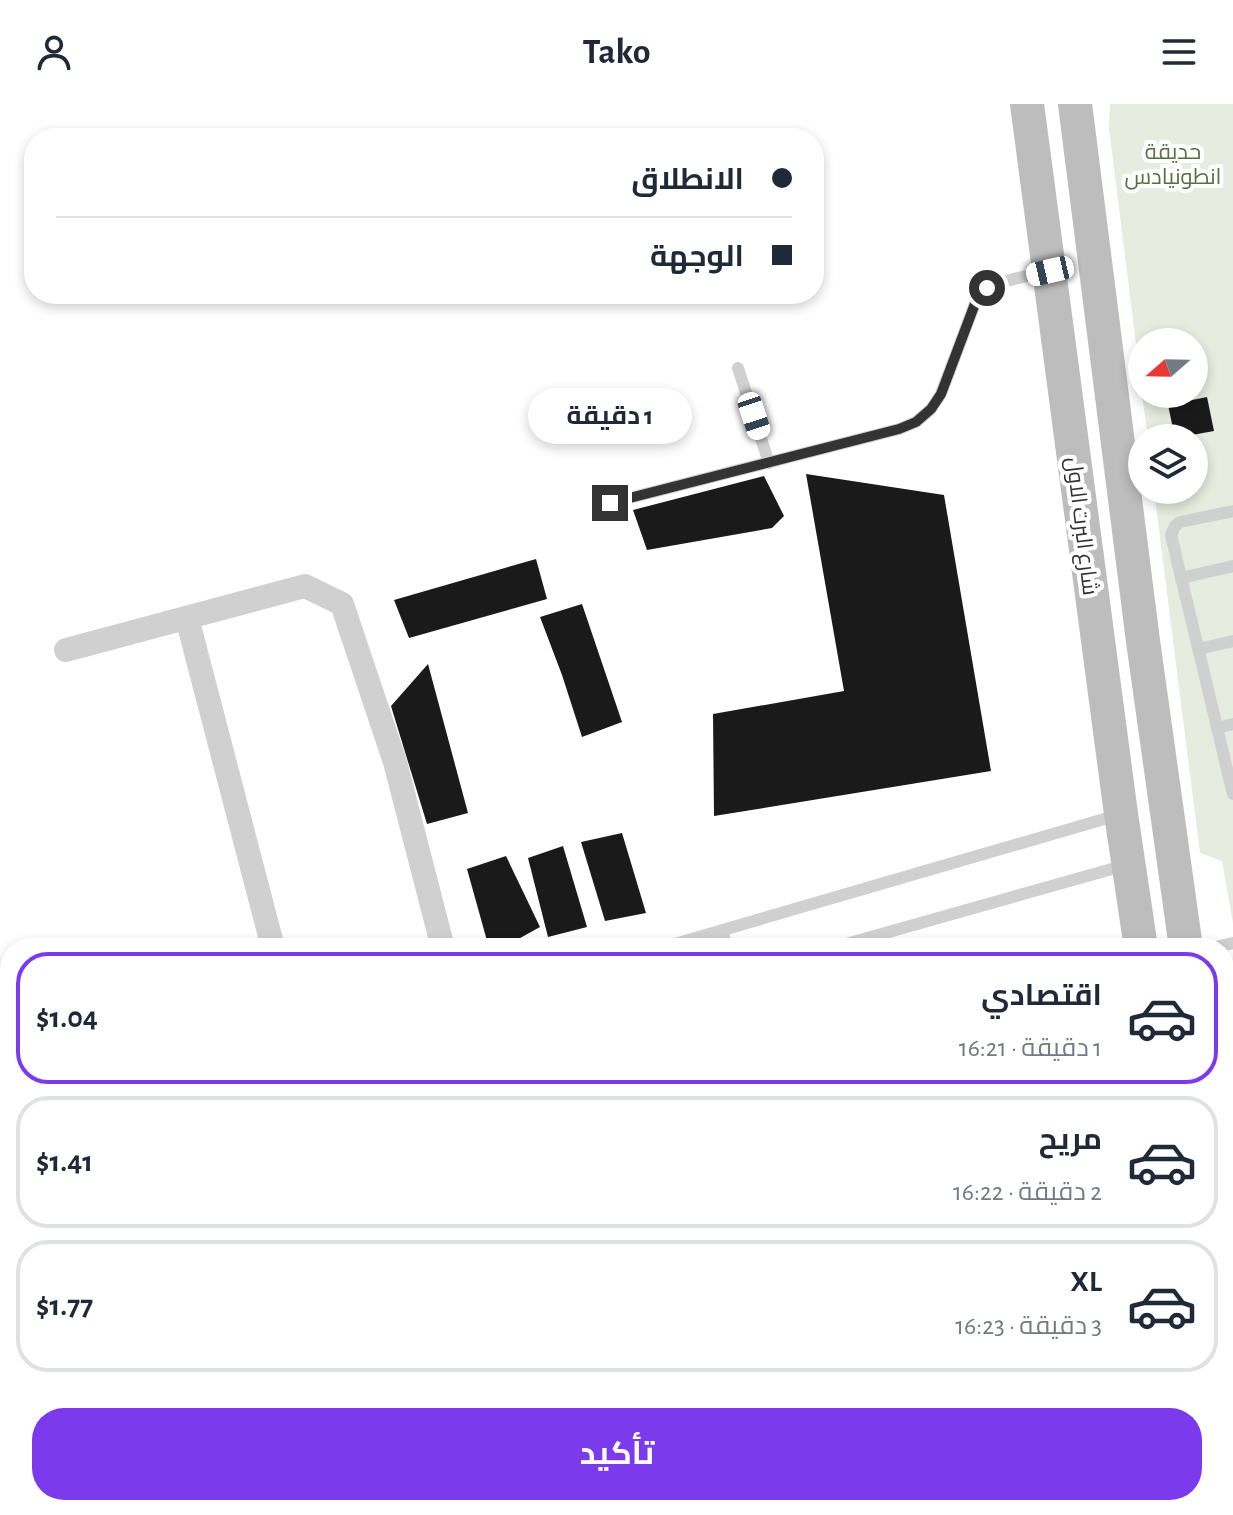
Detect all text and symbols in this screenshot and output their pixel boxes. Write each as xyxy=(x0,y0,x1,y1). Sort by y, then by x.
icon: person xyxy=(32,30,76,74)
icon: menu xyxy=(1157,30,1201,74)
text: Tako xyxy=(582,34,651,70)
park label: حديقة انطونيادس xyxy=(1124,141,1222,190)
text: الانطلاق xyxy=(631,165,744,195)
text: الوجهة xyxy=(650,242,744,272)
car xyxy=(1024,254,1076,288)
route start xyxy=(969,270,1005,306)
north arrow xyxy=(1128,328,1208,408)
map controls xyxy=(1128,328,1208,504)
callout: 1 دقيقة xyxy=(528,387,692,443)
car xyxy=(735,389,773,443)
text: 1 دقيقة xyxy=(567,403,653,429)
button: layers xyxy=(1128,424,1208,504)
street label: شارع البرت الاول xyxy=(1060,456,1101,597)
route end xyxy=(592,485,628,521)
text: اقتصادي xyxy=(981,981,1102,1011)
icon: car xyxy=(1126,982,1198,1054)
text: $1.04 xyxy=(36,1003,98,1033)
text: 1 دقيقة · 16:21 xyxy=(959,1035,1102,1061)
text: مريح xyxy=(1039,1125,1102,1155)
icon: car xyxy=(1126,1126,1198,1198)
text: $1.41 xyxy=(36,1147,93,1177)
text: 2 دقيقة · 16:22 xyxy=(953,1179,1102,1205)
text: XL xyxy=(1070,1267,1102,1297)
icon: car xyxy=(1126,1270,1198,1342)
text: $1.77 xyxy=(36,1291,93,1321)
text: 3 دقيقة · 16:23 xyxy=(955,1313,1102,1339)
button: تأكيد xyxy=(32,1408,1202,1500)

